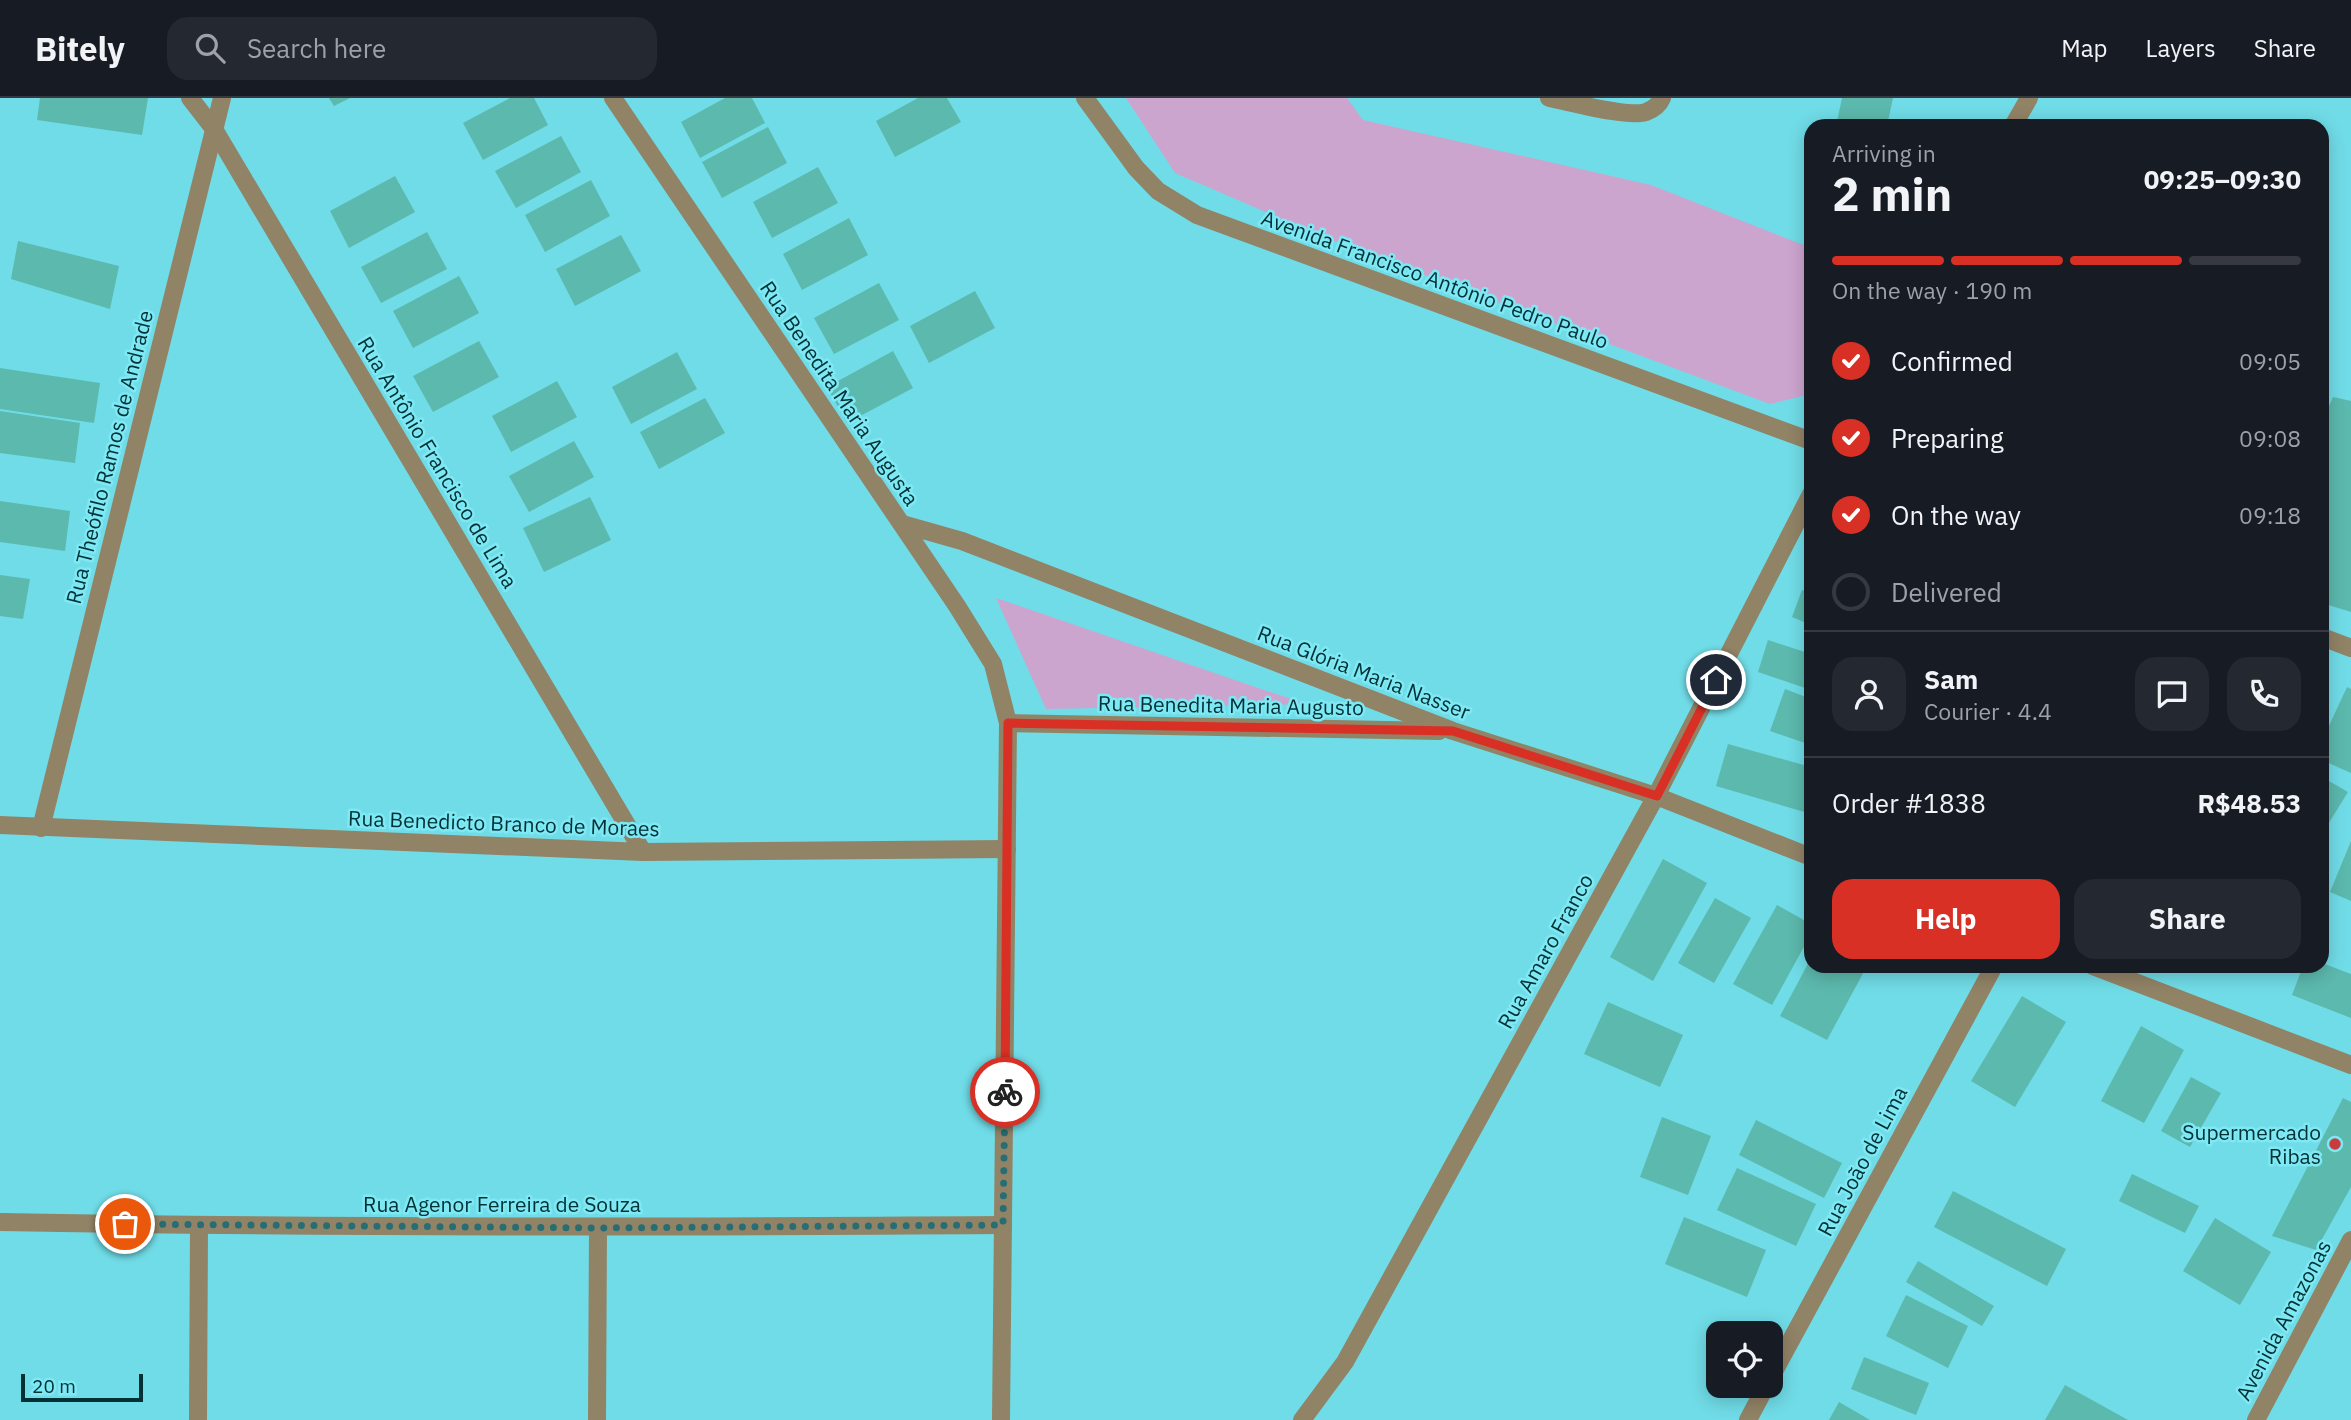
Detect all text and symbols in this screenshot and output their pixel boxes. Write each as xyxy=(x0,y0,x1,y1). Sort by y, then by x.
search box xyxy=(167,17,657,80)
text: Bitely xyxy=(35,27,125,70)
icon: search xyxy=(191,29,229,67)
text: Search here xyxy=(247,31,386,65)
text: Map xyxy=(2061,32,2108,64)
text: Layers xyxy=(2146,32,2216,64)
text: Share xyxy=(2254,32,2316,64)
text: Arriving in xyxy=(1832,138,1936,168)
text: 09:25–09:30 xyxy=(2144,162,2301,196)
text: 2 min xyxy=(1832,164,1952,224)
street label: Avenida Francisco Antônio Pedro Paulo xyxy=(1258,203,1612,355)
street label: Rua Benedita Maria Augusta xyxy=(754,275,926,511)
text: On the way · 190 m xyxy=(1832,275,2032,305)
street label: Rua Theófilo Ramos de Andrade xyxy=(59,307,159,607)
street label: Rua Antônio Francisco de Lima xyxy=(352,331,524,593)
icon: check xyxy=(1832,342,1870,380)
text: Confirmed xyxy=(1891,344,2013,378)
text: 09:05 xyxy=(2239,346,2301,376)
icon: check xyxy=(1832,419,1870,457)
text: Preparing xyxy=(1891,421,2004,455)
text: 09:08 xyxy=(2239,423,2301,453)
icon: check xyxy=(1832,496,1870,534)
text: On the way xyxy=(1891,498,2021,532)
text: 09:18 xyxy=(2239,500,2301,530)
text: Delivered xyxy=(1891,575,2002,609)
street label: Rua Glória Maria Nasser xyxy=(1254,618,1475,726)
pin xyxy=(1686,650,1746,710)
button: person xyxy=(1832,657,1906,731)
button: chat xyxy=(2135,657,2209,731)
button: phone xyxy=(2227,657,2301,731)
icon: home xyxy=(1697,661,1735,699)
text: Sam xyxy=(1924,662,1978,696)
street label: Rua Benedita Maria Augusto xyxy=(1098,689,1364,721)
text: Courier · 4.4 xyxy=(1924,696,2052,726)
text: Order #1838 xyxy=(1832,786,1986,820)
text: R$48.53 xyxy=(2197,786,2301,820)
street label: Rua Benedicto Branco de Moraes xyxy=(348,804,660,842)
street label: Rua Amaro Franco xyxy=(1491,868,1599,1034)
button: Help xyxy=(1832,879,2060,959)
button: Share xyxy=(2074,879,2301,959)
courier xyxy=(970,1057,1040,1127)
icon: bike xyxy=(986,1073,1024,1111)
street label: Rua João de Lima xyxy=(1811,1081,1913,1241)
place label: Supermercado Ribas xyxy=(2182,1118,2321,1170)
marker: Supermercado Ribas xyxy=(2327,1136,2343,1152)
street label: Rua Agenor Ferreira de Souza xyxy=(363,1190,641,1218)
pin xyxy=(95,1194,155,1254)
icon: bag xyxy=(106,1205,144,1243)
street label: Avenida Amazonas xyxy=(2229,1235,2337,1405)
map controls xyxy=(1706,1321,1783,1398)
button: locate xyxy=(1706,1321,1783,1398)
scale bar xyxy=(21,1371,144,1403)
text: 20 m xyxy=(32,1374,76,1398)

